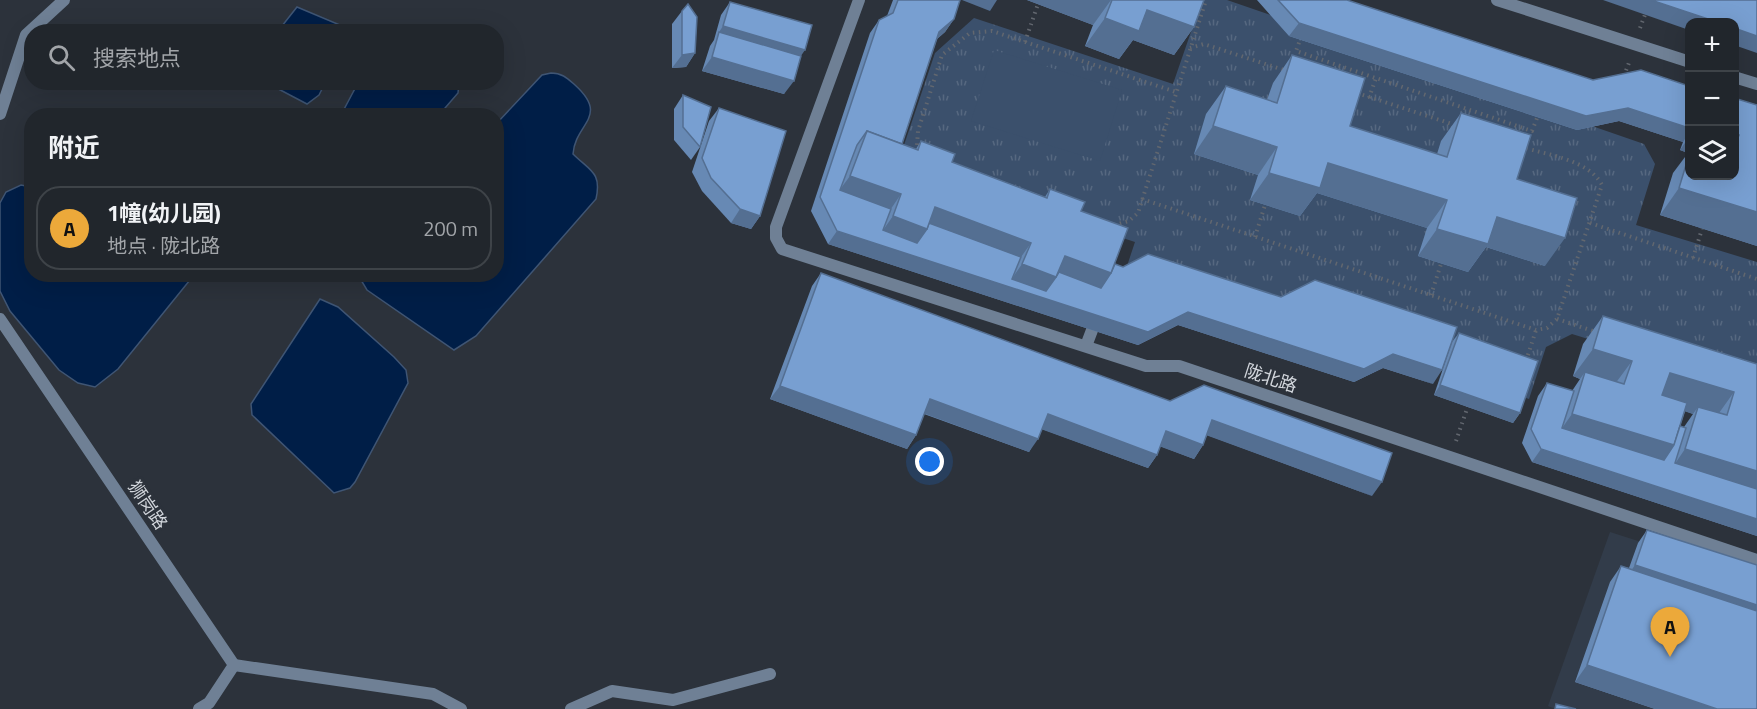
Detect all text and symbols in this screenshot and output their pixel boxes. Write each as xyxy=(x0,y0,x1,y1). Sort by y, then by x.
map controls xyxy=(1685,18,1739,180)
button: + xyxy=(1685,18,1739,72)
search box xyxy=(24,24,504,90)
icon: search xyxy=(45,41,78,74)
text: 搜索地点 xyxy=(93,41,181,75)
button: − xyxy=(1685,72,1739,126)
button: layers xyxy=(1685,126,1739,180)
text: 附近 xyxy=(48,128,100,167)
text: 1幢(幼儿园) xyxy=(107,196,221,230)
text: A xyxy=(63,213,76,244)
text: 200 m xyxy=(423,213,478,244)
text: 地点 · 陇北路 xyxy=(107,230,220,261)
street label: 陇北路 xyxy=(1241,357,1301,399)
your location xyxy=(915,447,944,476)
street label: 狮岗路 xyxy=(122,475,174,535)
pin: A xyxy=(1650,608,1690,657)

